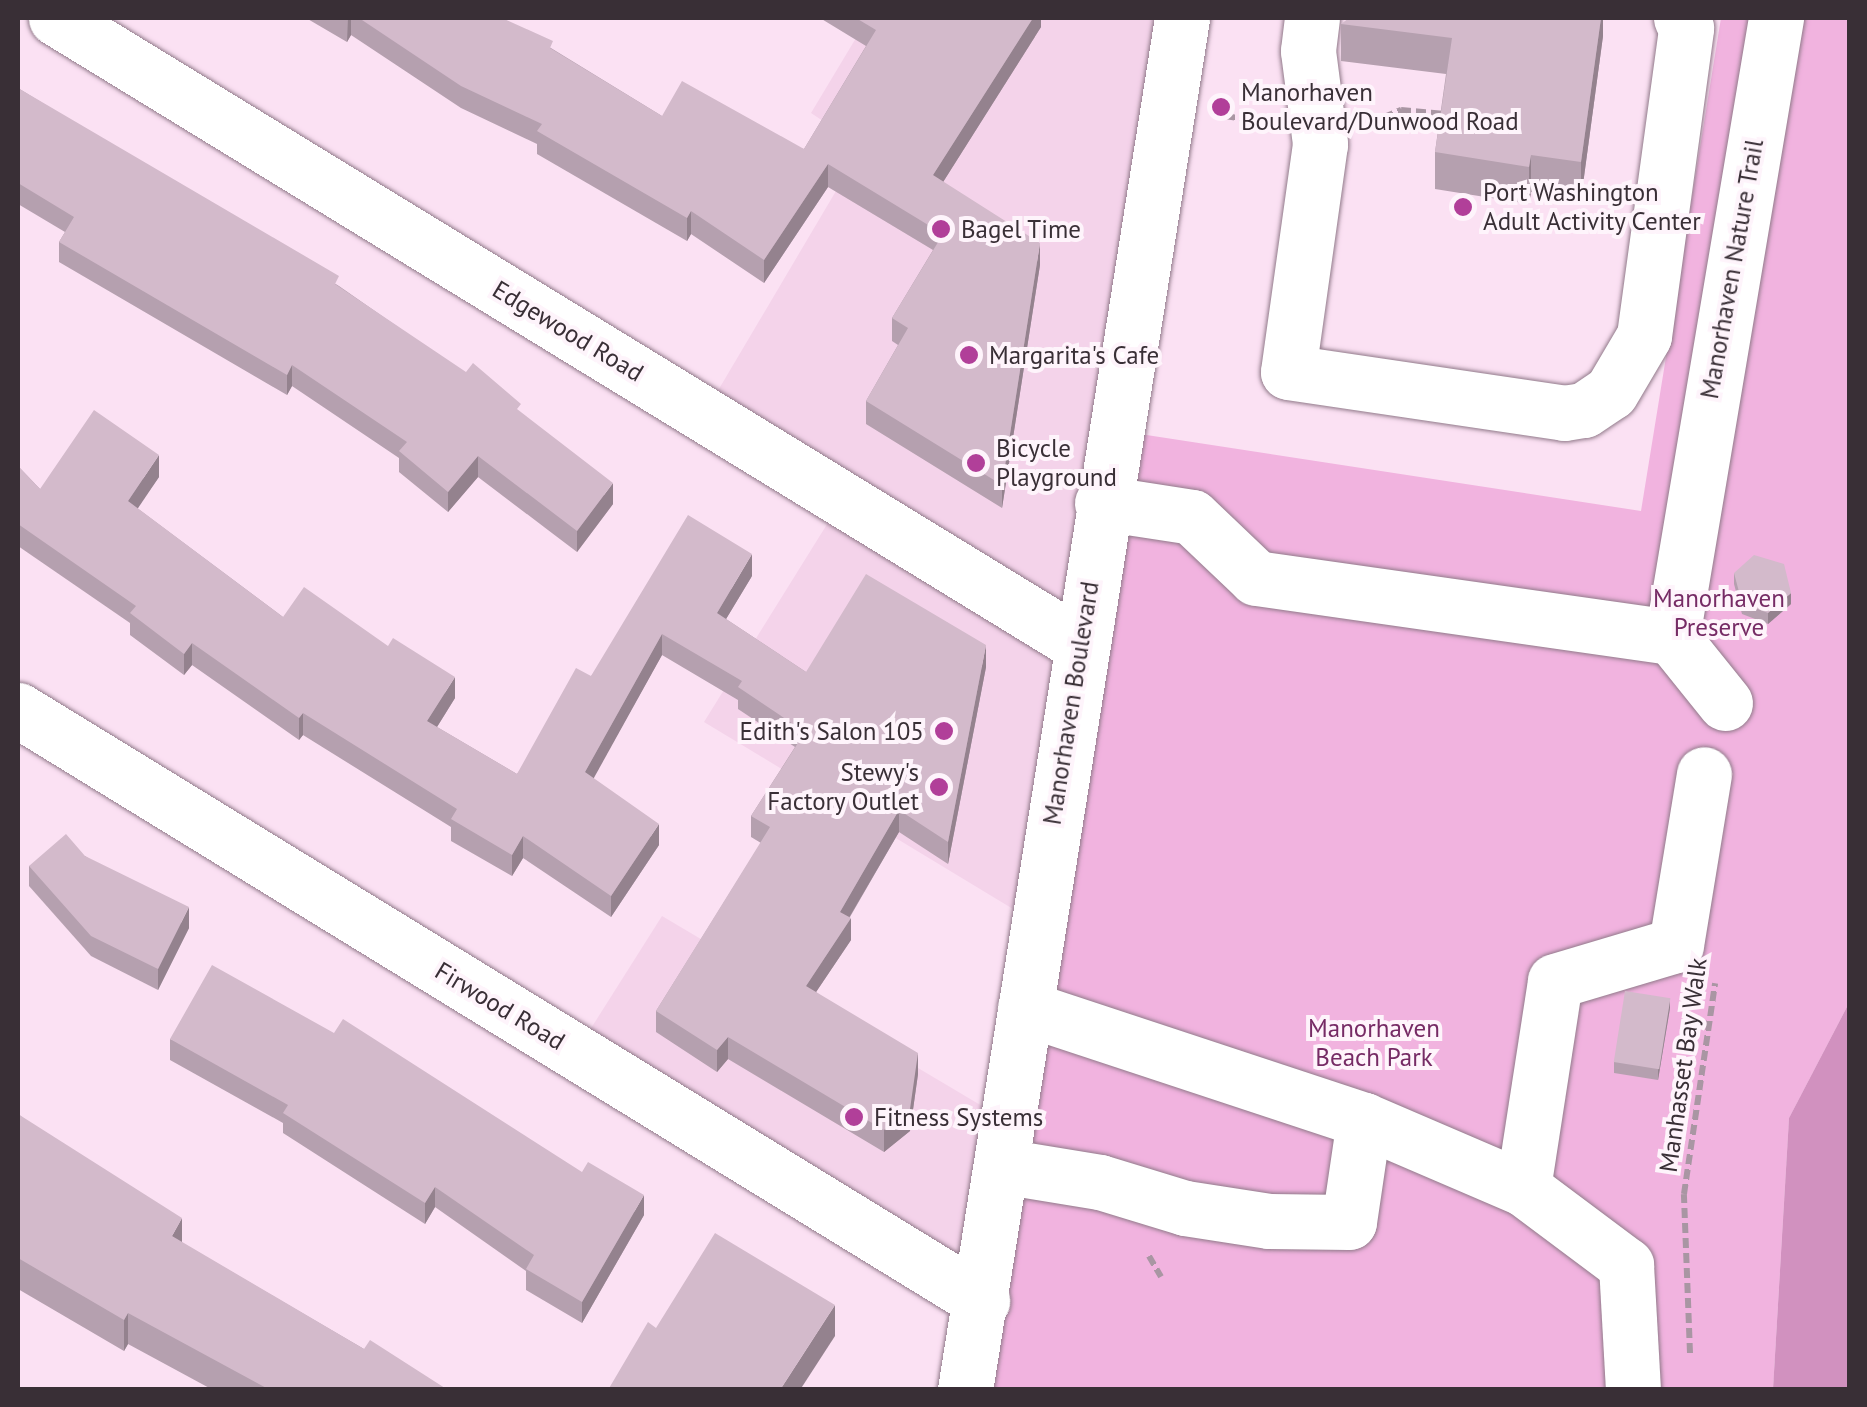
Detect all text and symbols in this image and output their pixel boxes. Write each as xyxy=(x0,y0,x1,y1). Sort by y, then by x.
place label: Manorhaven Boulevard/Dunwood Road xyxy=(1241,78,1519,137)
marker: Manorhaven Boulevard/Dunwood Road xyxy=(1210,96,1232,118)
street label: Manorhaven Nature Trail xyxy=(1694,136,1770,402)
place label: Port Washington Adult Activity Center xyxy=(1483,178,1702,237)
marker: Port Washington Adult Activity Center xyxy=(1452,196,1474,218)
place label: Bagel Time xyxy=(961,214,1082,244)
marker: Bagel Time xyxy=(930,218,952,240)
street label: Edgewood Road xyxy=(487,274,649,388)
place label: Margarita's Cafe xyxy=(989,340,1159,370)
marker: Margarita's Cafe xyxy=(958,344,980,366)
place label: Bicycle Playground xyxy=(996,434,1117,493)
marker: Bicycle Playground xyxy=(965,452,987,474)
street label: Manorhaven Boulevard xyxy=(1037,579,1105,827)
park label: Manorhaven Preserve xyxy=(1653,584,1785,643)
place label: Edith's Salon 105 xyxy=(740,716,924,746)
marker: Edith's Salon 105 xyxy=(933,720,955,742)
place label: Stewy's Factory Outlet xyxy=(766,758,919,817)
marker: Stewy's Factory Outlet xyxy=(928,776,950,798)
street label: Manhasset Bay Walk xyxy=(1653,955,1713,1175)
street label: Firwood Road xyxy=(430,956,570,1056)
park label: Manorhaven Beach Park xyxy=(1308,1014,1440,1073)
place label: Fitness Systems xyxy=(874,1102,1043,1132)
marker: Fitness Systems xyxy=(843,1106,865,1128)

